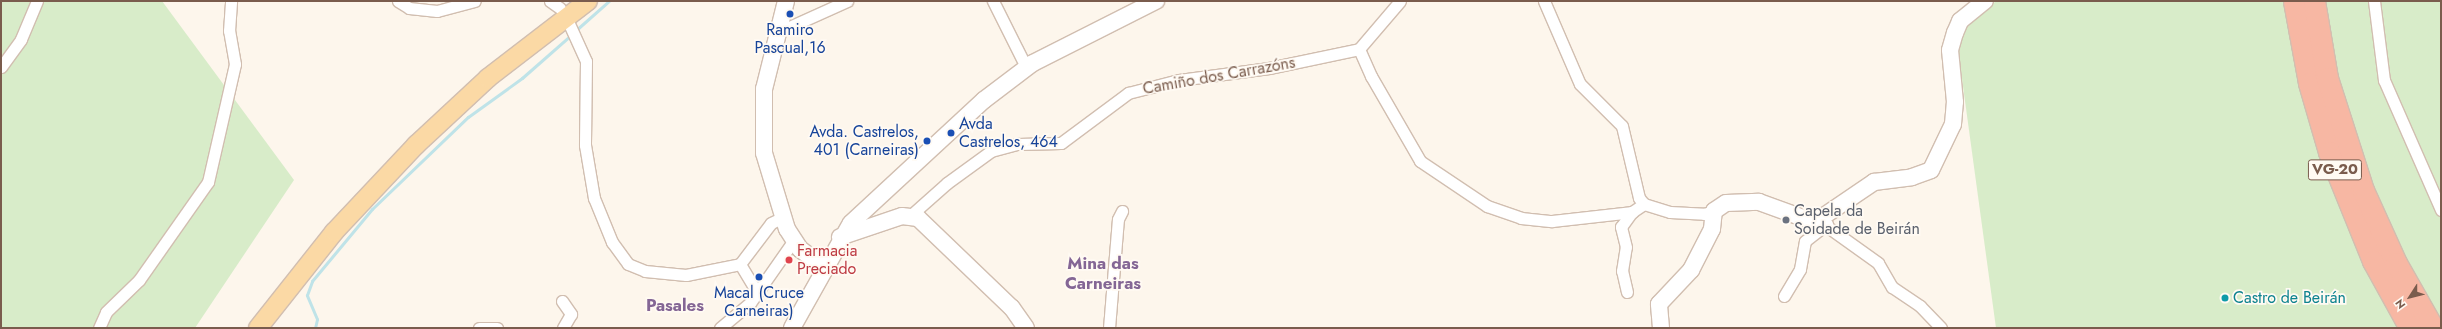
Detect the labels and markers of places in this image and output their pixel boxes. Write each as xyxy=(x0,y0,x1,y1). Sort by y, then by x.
marker: Ramiro Pascual,16 xyxy=(785,9,795,19)
place label: Ramiro Pascual,16 xyxy=(754,20,826,58)
place label: Avda Castrelos, 464 xyxy=(959,114,1058,152)
place label: Avda. Castrelos, 401 (Carneiras) xyxy=(810,122,919,160)
marker: Avda Castrelos, 464 xyxy=(946,128,956,138)
marker: Avda. Castrelos, 401 (Carneiras) xyxy=(922,136,932,146)
place label: Capela da Soidade de Beirán xyxy=(1794,201,1920,239)
marker: Capela da Soidade de Beirán xyxy=(1781,215,1791,225)
place label: Farmacia Preciado xyxy=(797,241,857,279)
marker: Farmacia Preciado xyxy=(784,255,794,265)
marker: Macal (Cruce Carneiras) xyxy=(754,272,764,282)
place label: Macal (Cruce Carneiras) xyxy=(714,283,804,321)
place label: Castro de Beirán xyxy=(2233,288,2346,308)
marker: Castro de Beirán xyxy=(2220,293,2230,303)

